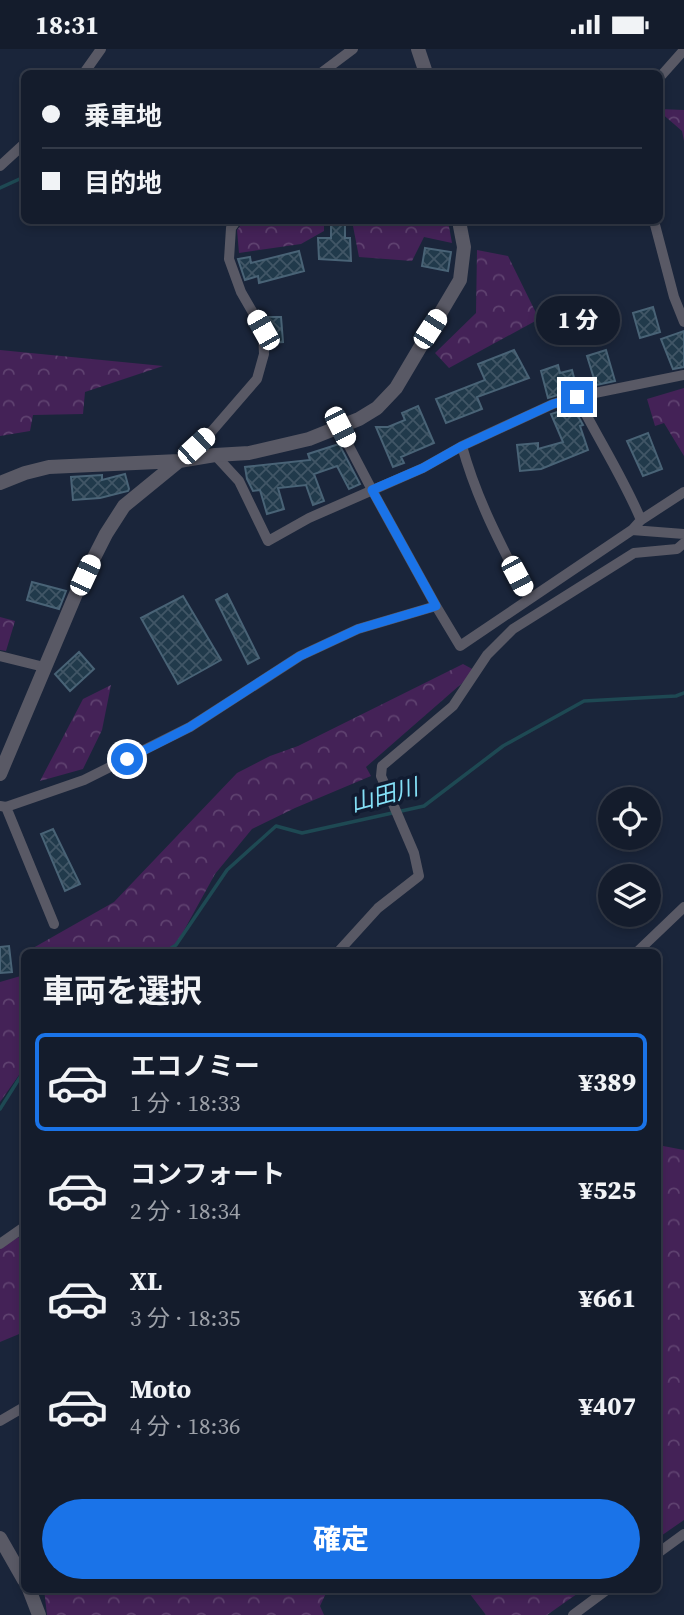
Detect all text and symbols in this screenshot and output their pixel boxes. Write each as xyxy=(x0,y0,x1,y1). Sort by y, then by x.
text: 18:31 xyxy=(35,7,99,43)
text: 乗車地 xyxy=(84,98,162,134)
text: 目的地 xyxy=(84,165,162,201)
callout: 1 分 xyxy=(535,295,619,345)
text: 1 分 xyxy=(558,304,598,336)
car xyxy=(410,306,451,352)
car xyxy=(244,307,283,353)
route end xyxy=(561,381,593,413)
car xyxy=(322,404,359,450)
car xyxy=(174,424,219,468)
car xyxy=(67,552,104,598)
car xyxy=(498,553,537,599)
route start xyxy=(111,743,143,775)
water label: 山田川 xyxy=(347,770,424,819)
map controls xyxy=(598,787,661,927)
button: locate xyxy=(598,787,661,850)
button: layers xyxy=(598,864,661,927)
text: 車両を選択 xyxy=(42,969,202,1013)
text: エコノミー xyxy=(130,1048,260,1084)
icon: car xyxy=(46,1051,109,1114)
text: ¥389 xyxy=(579,1064,636,1100)
text: 1 分 · 18:33 xyxy=(130,1087,240,1119)
text: コンフォート xyxy=(130,1156,285,1192)
icon: car xyxy=(46,1159,109,1222)
text: ¥525 xyxy=(579,1172,636,1208)
text: 2 分 · 18:34 xyxy=(130,1195,240,1227)
text: XL xyxy=(130,1263,162,1299)
icon: car xyxy=(46,1267,109,1330)
text: ¥661 xyxy=(579,1280,636,1316)
text: 3 分 · 18:35 xyxy=(130,1302,240,1334)
text: Moto xyxy=(130,1371,191,1407)
icon: car xyxy=(46,1375,109,1438)
text: ¥407 xyxy=(579,1388,636,1424)
text: 4 分 · 18:36 xyxy=(130,1410,240,1442)
button: 確定 xyxy=(42,1499,640,1579)

